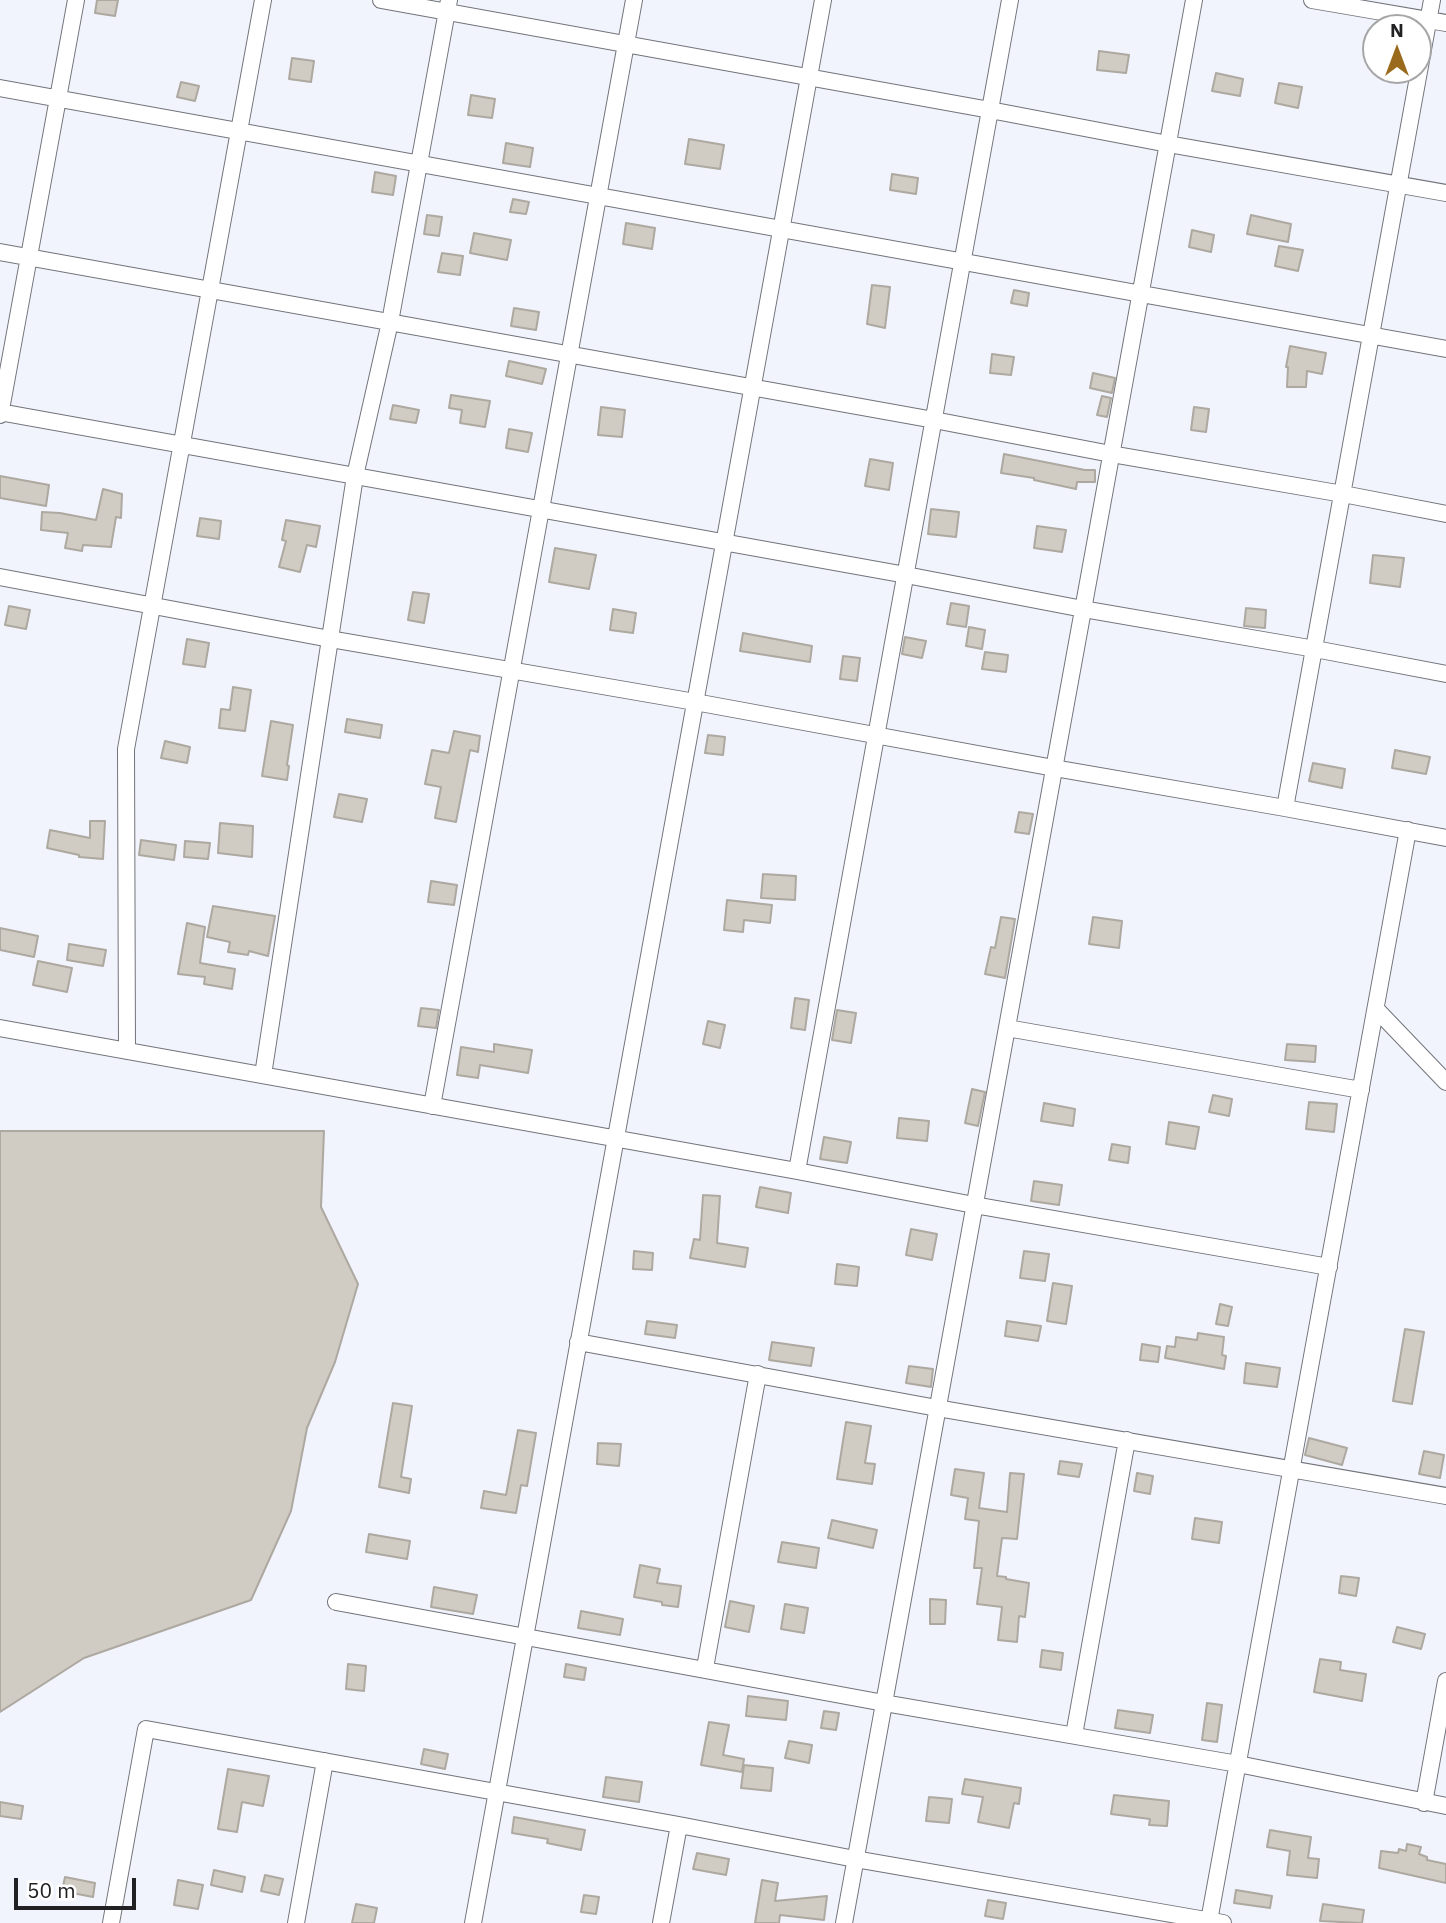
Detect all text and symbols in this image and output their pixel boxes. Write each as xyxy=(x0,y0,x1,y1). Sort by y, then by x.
north arrow xyxy=(1362,14,1432,84)
text: N xyxy=(1390,18,1404,42)
scale bar xyxy=(18,1864,140,1908)
text: 50 m xyxy=(27,1876,76,1904)

